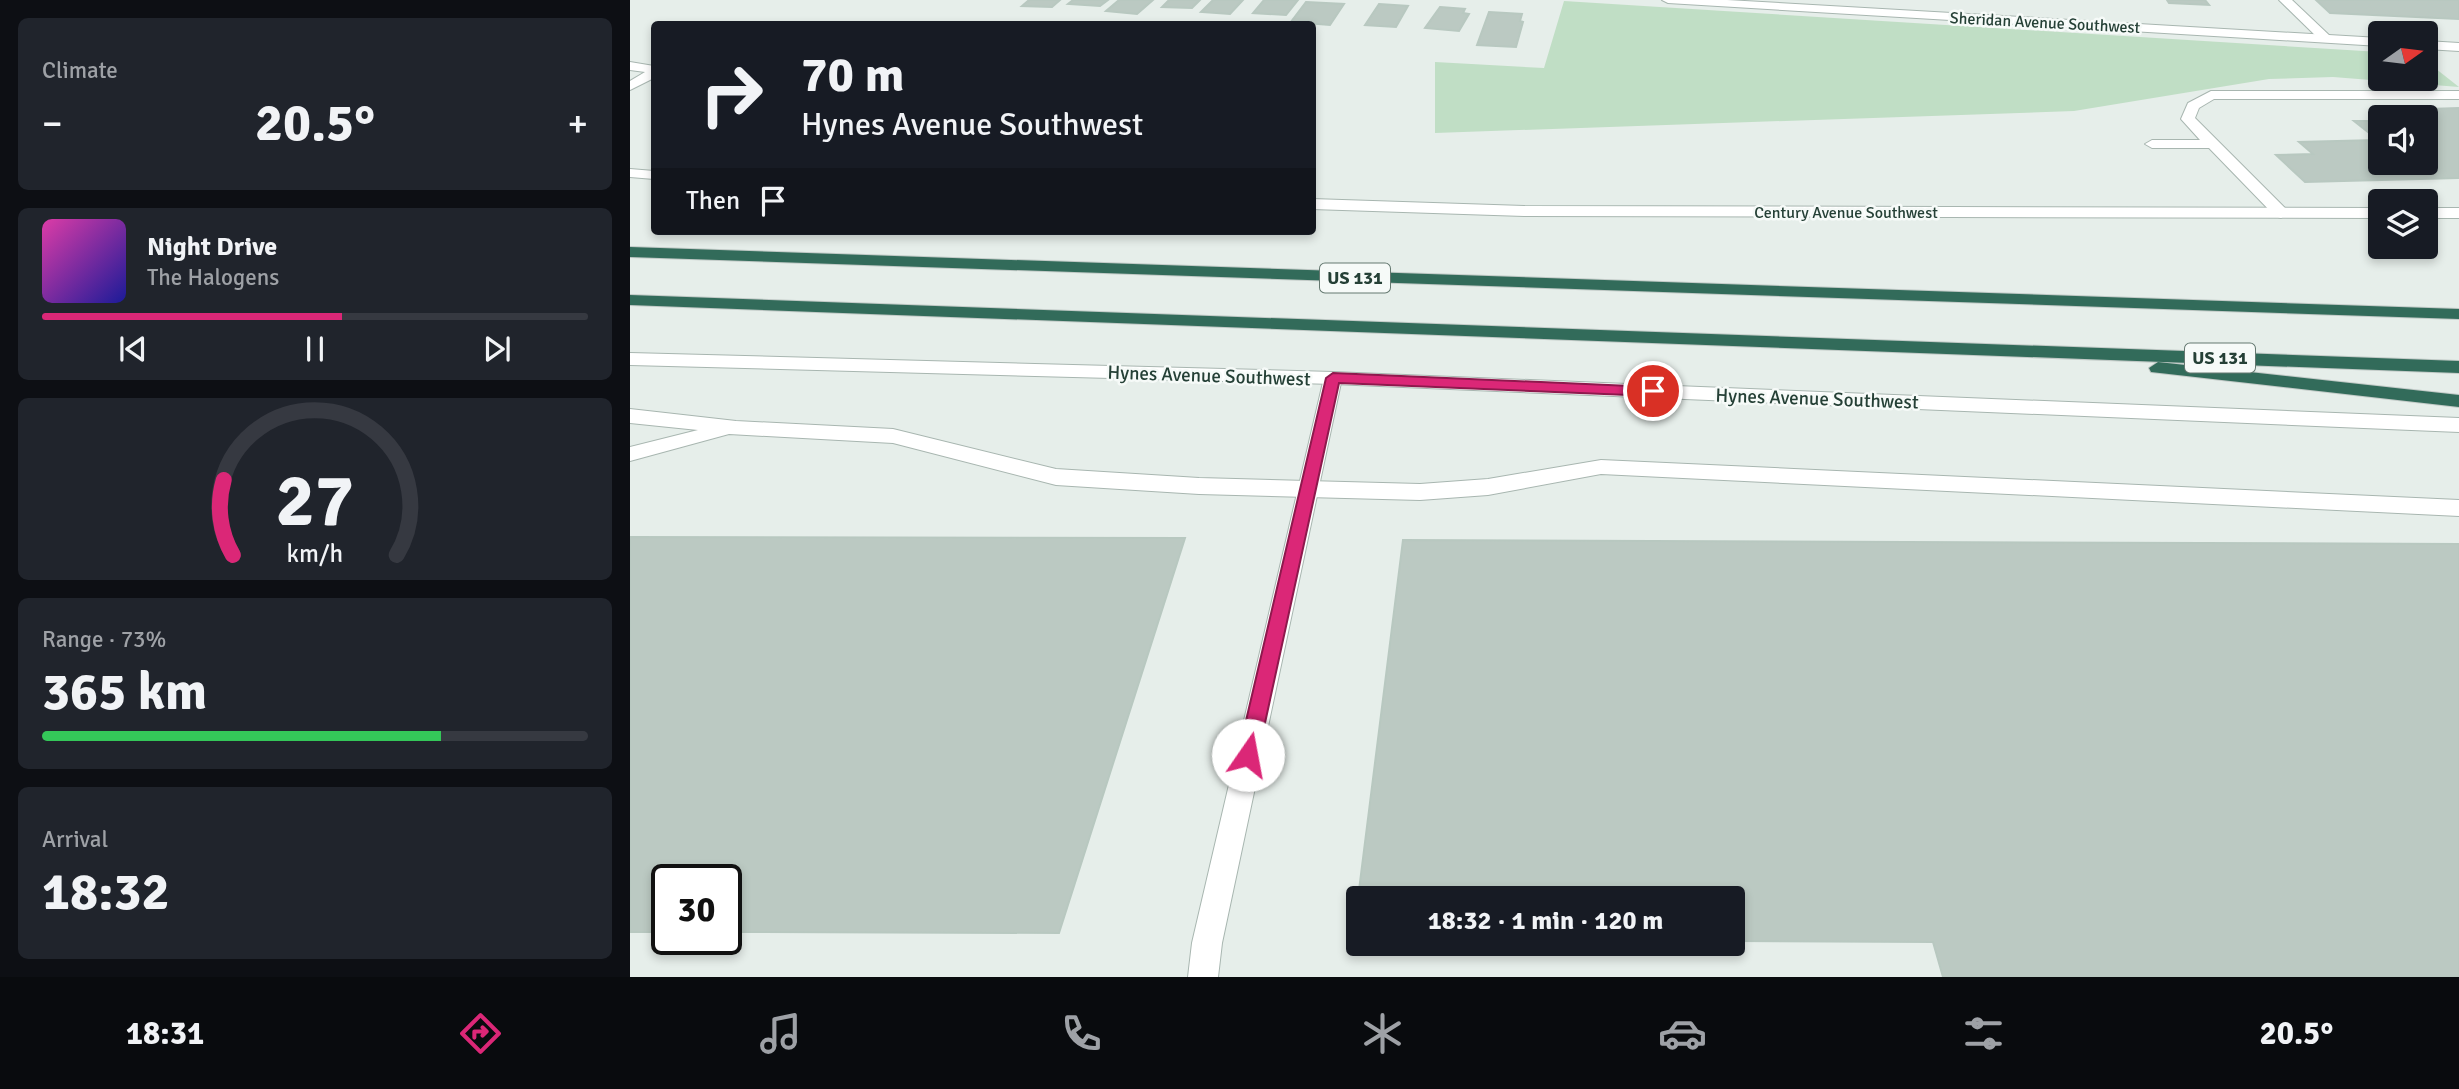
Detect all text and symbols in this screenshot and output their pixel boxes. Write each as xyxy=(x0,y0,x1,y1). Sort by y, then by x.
street label: Sheridan Avenue Southwest xyxy=(1949,8,2141,38)
north arrow xyxy=(2368,21,2438,91)
map controls xyxy=(2368,21,2438,259)
text: 70 m xyxy=(801,45,904,105)
icon: right xyxy=(686,49,777,140)
text: Climate xyxy=(42,56,118,85)
text: 20.5° xyxy=(255,91,375,155)
text: − xyxy=(42,100,63,147)
text: + xyxy=(567,100,588,147)
text: Hynes Avenue Southwest xyxy=(801,105,1143,144)
button: sound xyxy=(2368,105,2438,175)
icon: arrive xyxy=(754,182,792,220)
text: Then xyxy=(686,185,740,217)
button: layers xyxy=(2368,189,2438,259)
street label: Century Avenue Southwest xyxy=(1754,203,1938,223)
text: Night Drive xyxy=(147,231,277,263)
text: The Halogens xyxy=(147,263,279,292)
road number: US 131 xyxy=(1320,264,1390,292)
icon: previous xyxy=(114,330,152,368)
icon: pause xyxy=(296,330,334,368)
icon: next xyxy=(478,330,516,368)
road number: US 131 xyxy=(2185,344,2255,372)
street label: Hynes Avenue Southwest xyxy=(1107,360,1311,392)
pin xyxy=(1623,361,1683,421)
icon: arrive xyxy=(1634,372,1672,410)
street label: Hynes Avenue Southwest xyxy=(1715,383,1919,415)
text: 27 xyxy=(276,457,354,546)
text: km/h xyxy=(287,537,343,568)
text: Range · 73% xyxy=(42,625,166,654)
text: 365 km xyxy=(42,660,207,724)
position arrow xyxy=(1211,718,1285,792)
text: Arrival xyxy=(42,825,108,854)
text: 18:32 xyxy=(42,860,170,924)
speed limit sign: 30 xyxy=(651,864,742,955)
text: 18:32 · 1 min · 120 m xyxy=(1428,905,1663,937)
icon: directions xyxy=(456,1009,505,1058)
icon: music xyxy=(756,1009,805,1058)
icon: phone xyxy=(1057,1009,1106,1058)
icon: climate xyxy=(1358,1009,1407,1058)
icon: car xyxy=(1658,1009,1707,1058)
icon: filters xyxy=(1959,1009,2008,1058)
text: 18:31 xyxy=(126,1014,204,1053)
text: 20.5° xyxy=(2259,1014,2333,1053)

